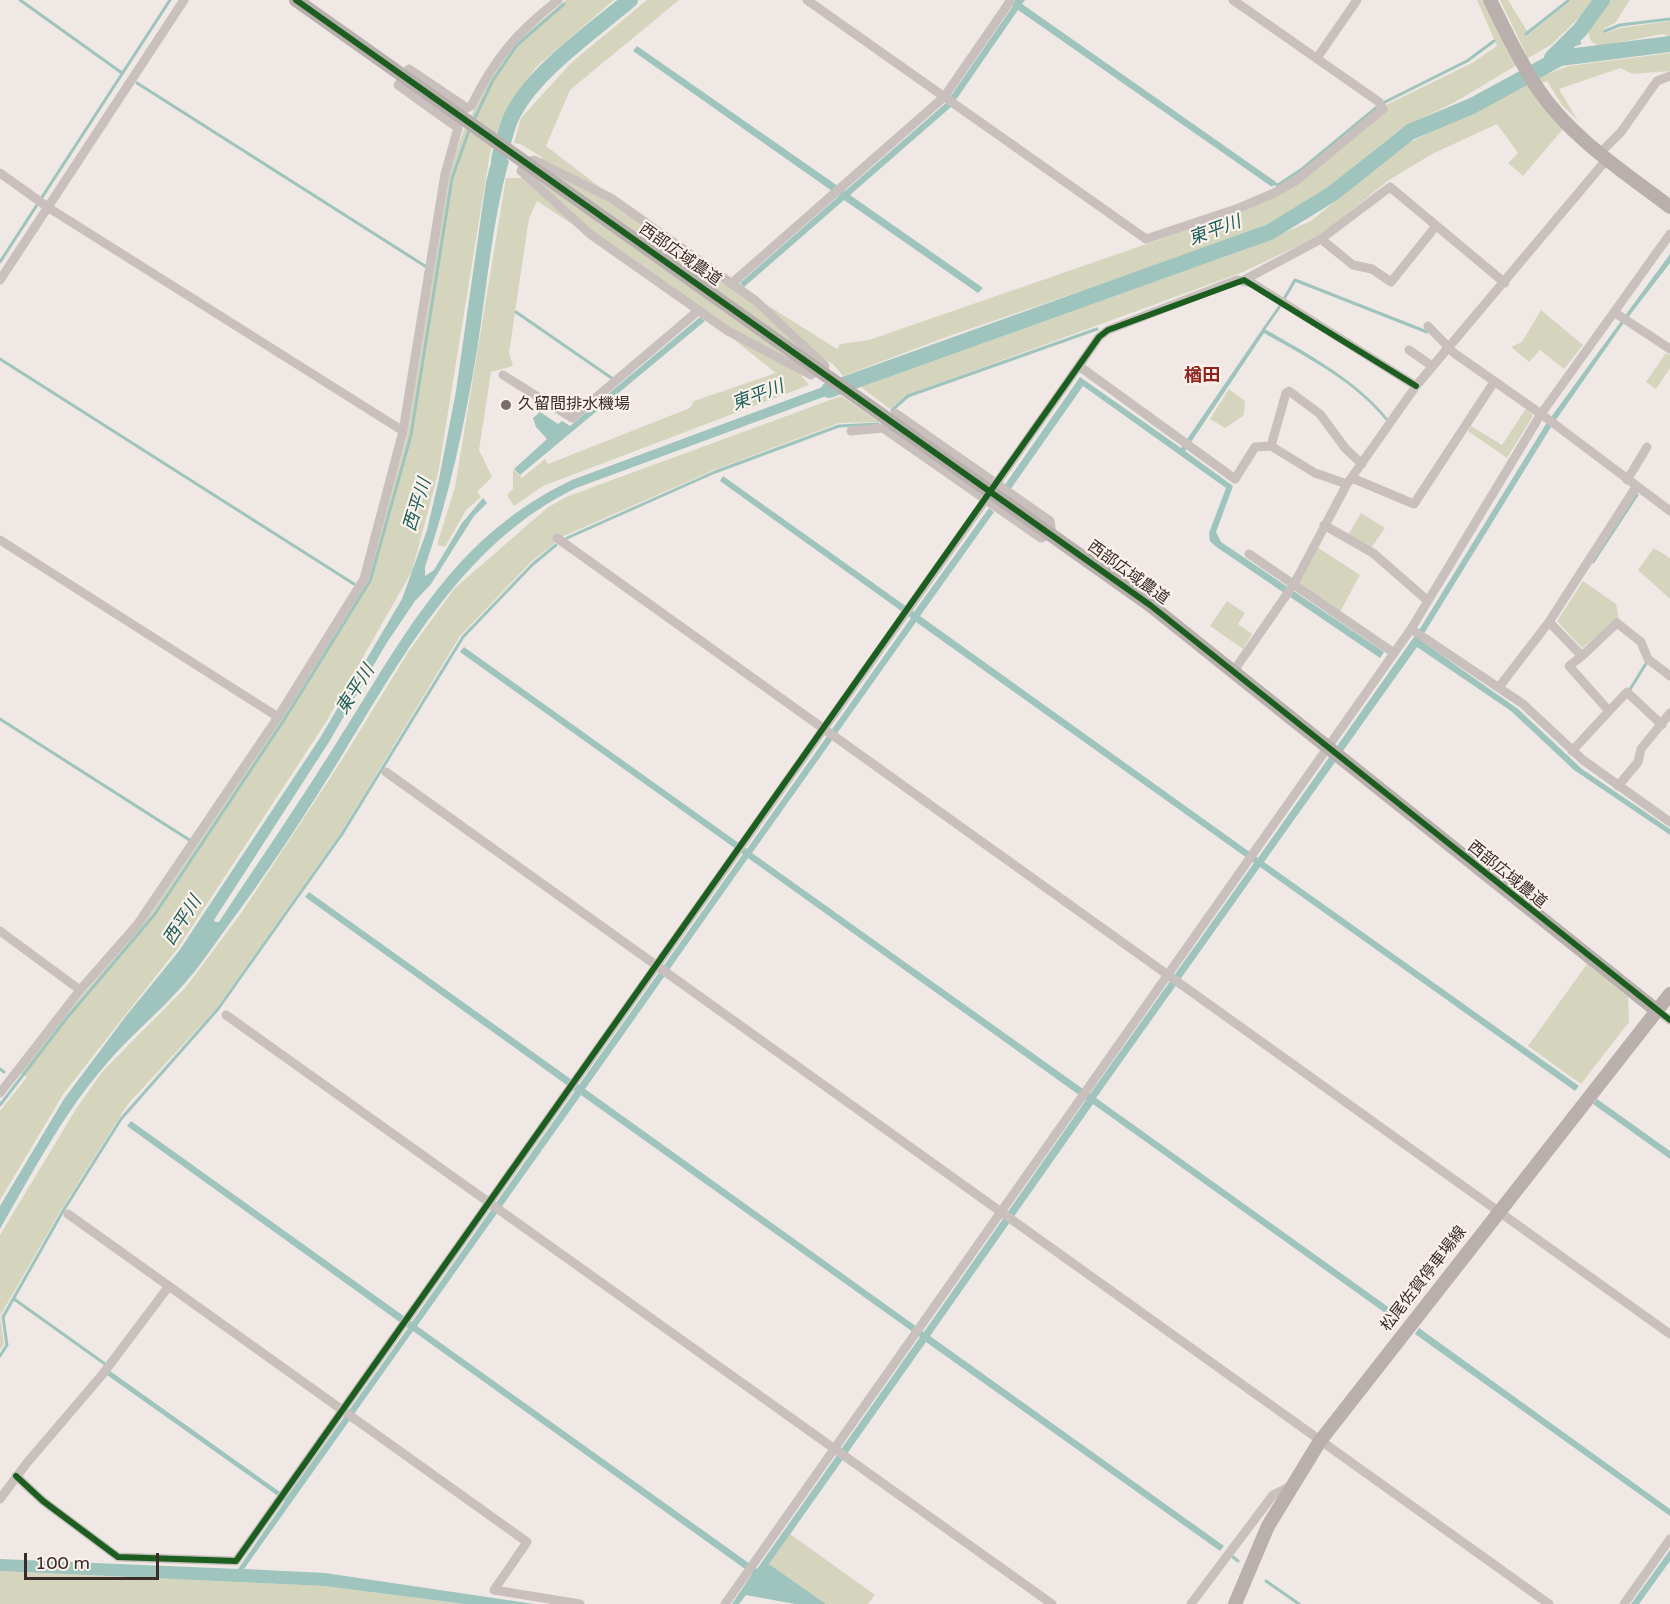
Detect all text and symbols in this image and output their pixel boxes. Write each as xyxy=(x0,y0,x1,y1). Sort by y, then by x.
water label: 東平川 xyxy=(1186,212,1244,250)
street label: 西部広域農道 xyxy=(635,220,725,290)
district label: 楢田 xyxy=(1184,365,1220,387)
water label: 東平川 xyxy=(729,376,787,416)
place label: 久留間排水機場 xyxy=(518,395,630,415)
marker: 久留間排水機場 xyxy=(499,398,513,412)
water label: 西平川 xyxy=(400,476,436,534)
street label: 西部広域農道 xyxy=(1084,537,1172,609)
water label: 東平川 xyxy=(332,661,380,719)
street label: 西部広域農道 xyxy=(1464,837,1550,913)
water label: 西平川 xyxy=(159,892,207,950)
street label: 松尾佐賀停車場線 xyxy=(1377,1223,1471,1335)
scale bar xyxy=(27,1541,162,1579)
text: 100 m xyxy=(35,1552,90,1574)

